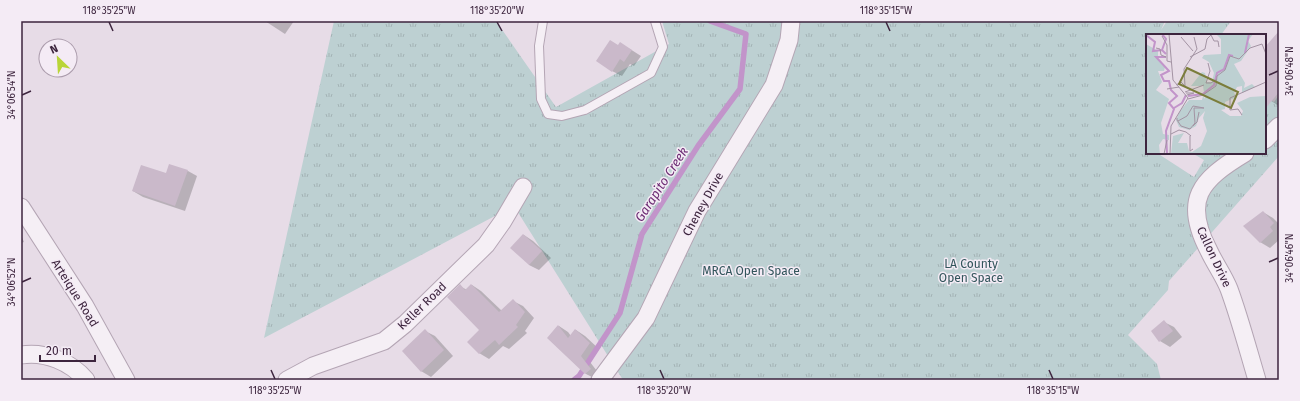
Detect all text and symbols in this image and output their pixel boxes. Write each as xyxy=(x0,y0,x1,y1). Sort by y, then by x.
text: 118°35'25"W xyxy=(82,5,136,17)
text: 118°35'20"W xyxy=(470,5,525,17)
text: 118°35'15"W xyxy=(860,5,913,17)
inset map xyxy=(1146,34,1266,154)
north arrow xyxy=(38,38,78,78)
text: N xyxy=(48,42,60,57)
text: 34°06'48"N xyxy=(1284,46,1296,96)
text: 34°06'54"N xyxy=(6,70,18,120)
water label: Garapito Creek xyxy=(632,144,691,224)
street label: Cheney Drive xyxy=(680,170,726,238)
street label: Callon Drive xyxy=(1194,224,1234,290)
text: 34°06'46"N xyxy=(1284,233,1296,283)
text: 34°06'52"N xyxy=(6,257,18,307)
street label: Arteique Road xyxy=(49,257,101,329)
park label: LA County Open Space xyxy=(939,257,1003,285)
park label: MRCA Open Space xyxy=(702,264,800,278)
street label: Keller Road xyxy=(395,279,449,333)
scale bar xyxy=(40,337,95,363)
text: 20 m xyxy=(46,344,72,358)
text: 118°35'25"W xyxy=(248,385,302,397)
text: 118°35'20"W xyxy=(637,385,692,397)
text: 118°35'15"W xyxy=(1027,385,1080,397)

